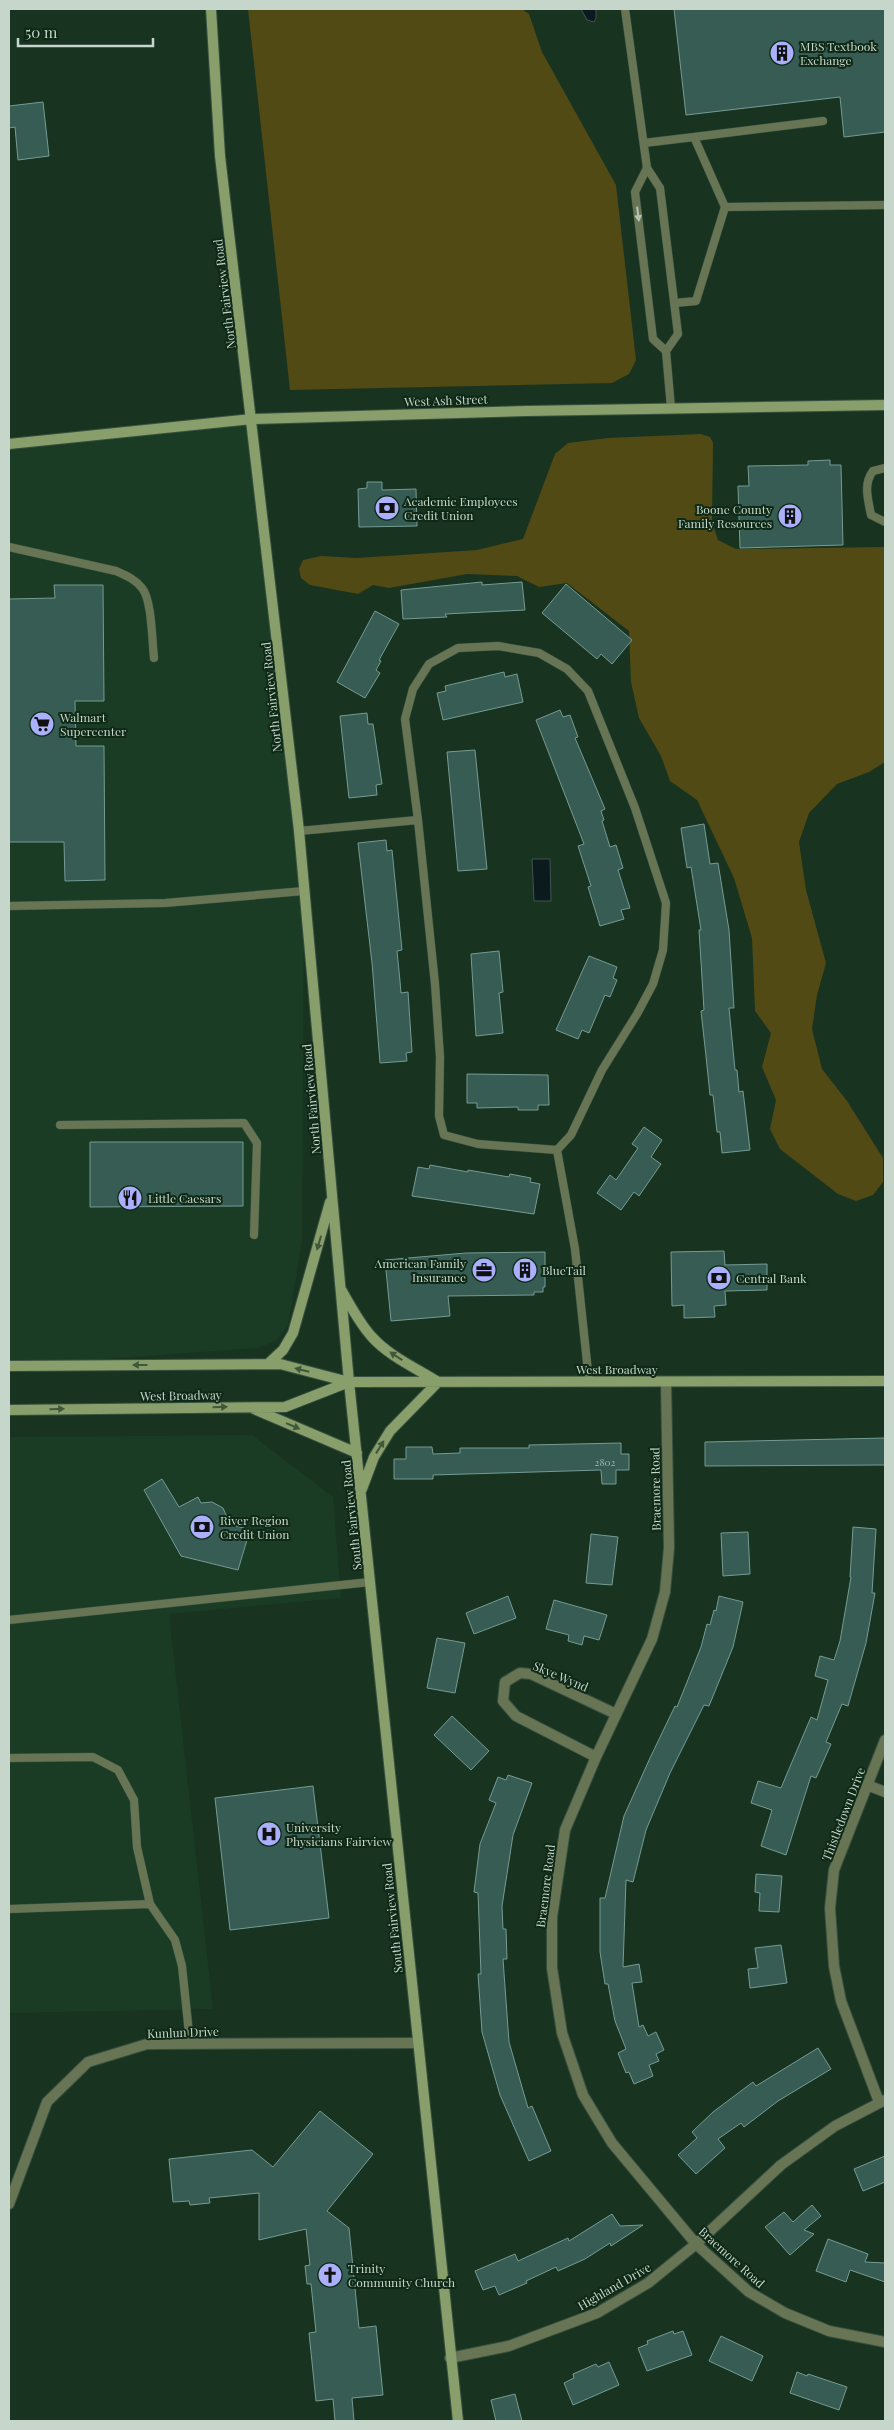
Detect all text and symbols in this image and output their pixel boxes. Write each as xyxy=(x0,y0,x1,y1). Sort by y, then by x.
scale bar xyxy=(18,15,152,47)
text: 50 m xyxy=(25,22,58,42)
place label: MBS Textbook Exchange xyxy=(800,38,877,68)
building icon: MBS Textbook Exchange xyxy=(769,40,795,66)
one-way arrow xyxy=(634,207,642,223)
street label: North Fairview Road xyxy=(209,238,239,350)
street label: West Ash Street xyxy=(403,391,489,409)
place label: Academic Employees Credit Union xyxy=(403,493,518,523)
bank icon: Academic Employees Credit Union xyxy=(374,495,400,521)
place label: Boone County Family Resources xyxy=(678,501,772,531)
building icon: Boone County Family Resources xyxy=(777,503,803,529)
street label: North Fairview Road xyxy=(257,641,285,753)
place label: Walmart Supercenter xyxy=(59,709,127,739)
supermarket icon: Walmart Supercenter xyxy=(29,711,55,737)
street label: North Fairview Road xyxy=(298,1043,324,1155)
restaurant icon: Little Caesars xyxy=(117,1185,143,1211)
place label: Little Caesars xyxy=(148,1190,221,1206)
one-way arrow xyxy=(314,1235,322,1250)
place label: American Family Insurance xyxy=(374,1255,466,1285)
office icon: American Family Insurance xyxy=(471,1257,497,1283)
building icon: BlueTail xyxy=(512,1257,538,1283)
place label: BlueTail xyxy=(542,1262,586,1278)
bank icon: Central Bank xyxy=(706,1265,732,1291)
place label: Central Bank xyxy=(736,1270,807,1286)
one-way arrow xyxy=(390,1351,403,1360)
one-way arrow xyxy=(132,1361,148,1369)
street label: West Broadway xyxy=(575,1361,658,1377)
one-way arrow xyxy=(295,1366,310,1374)
street label: West Broadway xyxy=(139,1386,222,1404)
one-way arrow xyxy=(212,1403,228,1411)
one-way arrow xyxy=(50,1405,66,1413)
one-way arrow xyxy=(286,1422,300,1430)
one-way arrow xyxy=(376,1441,385,1454)
street label: Braemore Road xyxy=(646,1447,664,1531)
house number: 2802 xyxy=(595,1455,616,1469)
street label: South Fairview Road xyxy=(337,1459,365,1571)
place label: River Region Credit Union xyxy=(220,1512,289,1542)
bank icon: River Region Credit Union xyxy=(189,1514,215,1540)
street label: Skye Wynd xyxy=(531,1657,591,1695)
street label: Thistledown Drive xyxy=(818,1765,868,1863)
place label: University Physicians Fairview xyxy=(286,1819,392,1849)
hospital icon: University Physicians Fairview xyxy=(256,1821,282,1847)
street label: Braemore Road xyxy=(532,1844,558,1928)
street label: South Fairview Road xyxy=(378,1862,406,1974)
street label: Kunlun Drive xyxy=(147,2023,219,2041)
street label: Braemore Road xyxy=(696,2223,768,2291)
street label: Highland Drive xyxy=(575,2259,653,2313)
place label: Trinity Community Church xyxy=(348,2260,455,2290)
church icon: Trinity Community Church xyxy=(317,2262,343,2288)

